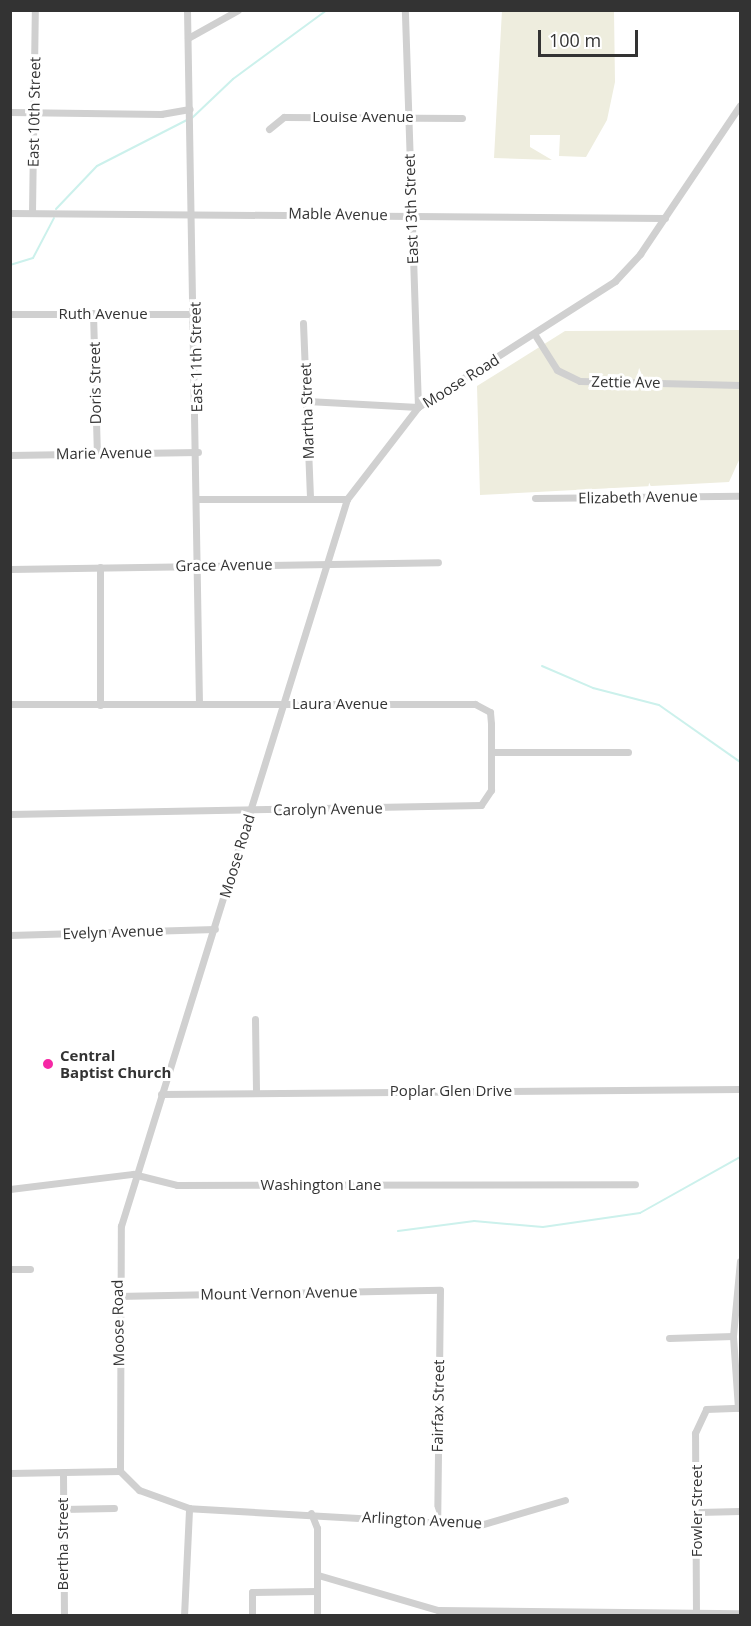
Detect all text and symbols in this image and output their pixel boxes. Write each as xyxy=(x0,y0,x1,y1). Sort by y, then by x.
scale bar xyxy=(541,18,642,56)
text: 100 m xyxy=(549,28,601,52)
street label: East 10th Street xyxy=(24,57,44,167)
street label: Louise Avenue xyxy=(312,108,414,126)
street label: East 13th Street xyxy=(400,153,422,265)
street label: Mable Avenue xyxy=(288,204,388,224)
street label: East 11th Street xyxy=(186,302,206,412)
street label: Ruth Avenue xyxy=(58,305,148,323)
street label: Doris Street xyxy=(85,341,105,425)
street label: Moose Road xyxy=(419,350,503,412)
street label: Martha Street xyxy=(296,362,318,460)
street label: Zettie Ave xyxy=(591,372,661,392)
street label: Marie Avenue xyxy=(56,443,152,463)
street label: Elizabeth Avenue xyxy=(578,487,698,507)
street label: Grace Avenue xyxy=(175,555,273,575)
street label: Laura Avenue xyxy=(292,695,388,713)
street label: Carolyn Avenue xyxy=(273,799,383,819)
street label: Moose Road xyxy=(216,812,258,900)
street label: Evelyn Avenue xyxy=(62,921,164,943)
place label: Central Baptist Church xyxy=(60,1046,171,1081)
marker: Central Baptist Church xyxy=(41,1057,55,1071)
street label: Poplar Glen Drive xyxy=(390,1082,512,1100)
street label: Washington Lane xyxy=(261,1176,381,1194)
street label: Moose Road xyxy=(108,1279,128,1367)
street label: Mount Vernon Avenue xyxy=(200,1283,358,1303)
street label: Fairfax Street xyxy=(428,1359,448,1453)
street label: Fowler Street xyxy=(688,1465,706,1557)
street label: Bertha Street xyxy=(54,1498,72,1590)
street label: Arlington Avenue xyxy=(362,1508,482,1532)

